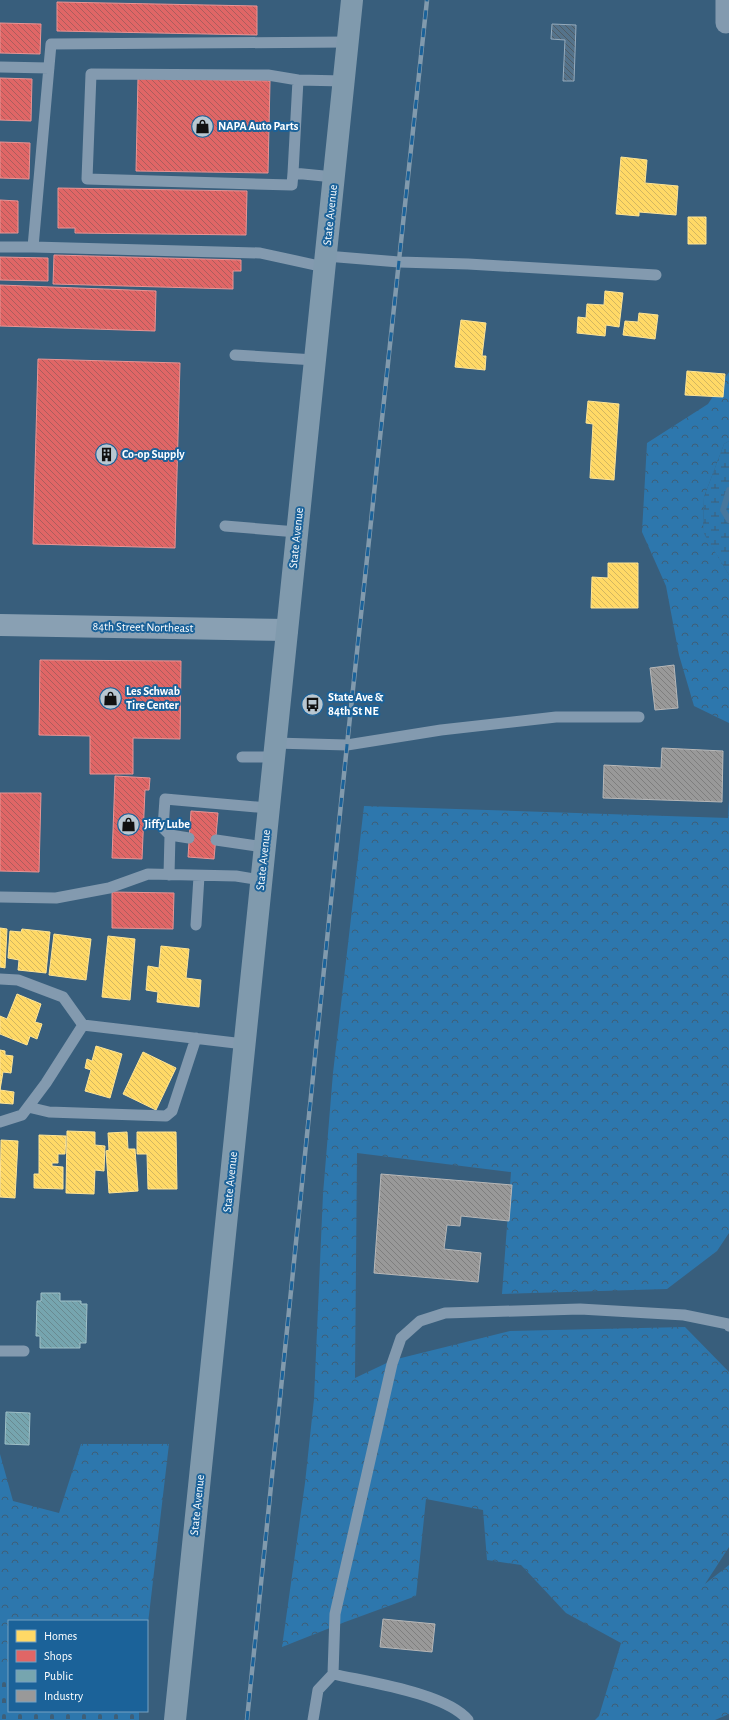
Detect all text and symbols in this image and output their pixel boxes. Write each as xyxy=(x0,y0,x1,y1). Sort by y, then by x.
shop icon: NAPA Auto Parts xyxy=(190,113,216,139)
place label: NAPA Auto Parts xyxy=(218,120,299,132)
street label: State Avenue xyxy=(321,184,339,246)
building icon: Co-op Supply xyxy=(94,441,120,467)
place label: Co-op Supply xyxy=(122,448,185,461)
street label: State Avenue xyxy=(287,507,305,569)
street label: 84th Street Northeast xyxy=(93,620,194,634)
shop icon: Les Schwab Tire Center xyxy=(97,685,123,711)
place label: Les Schwab Tire Center xyxy=(126,685,180,711)
bus stop icon: State Ave & 84th St NE xyxy=(300,691,326,717)
place label: State Ave & 84th St NE xyxy=(328,691,384,717)
shop icon: Jiffy Lube xyxy=(115,811,141,837)
place label: Jiffy Lube xyxy=(144,818,190,831)
street label: State Avenue xyxy=(254,829,272,891)
street label: State Avenue xyxy=(221,1151,239,1213)
street label: State Avenue xyxy=(188,1474,206,1536)
legend xyxy=(8,1620,148,1712)
text: Homes xyxy=(44,1630,77,1642)
text: Shops xyxy=(44,1650,72,1662)
text: Public xyxy=(44,1670,73,1682)
text: Industry xyxy=(44,1690,83,1703)

